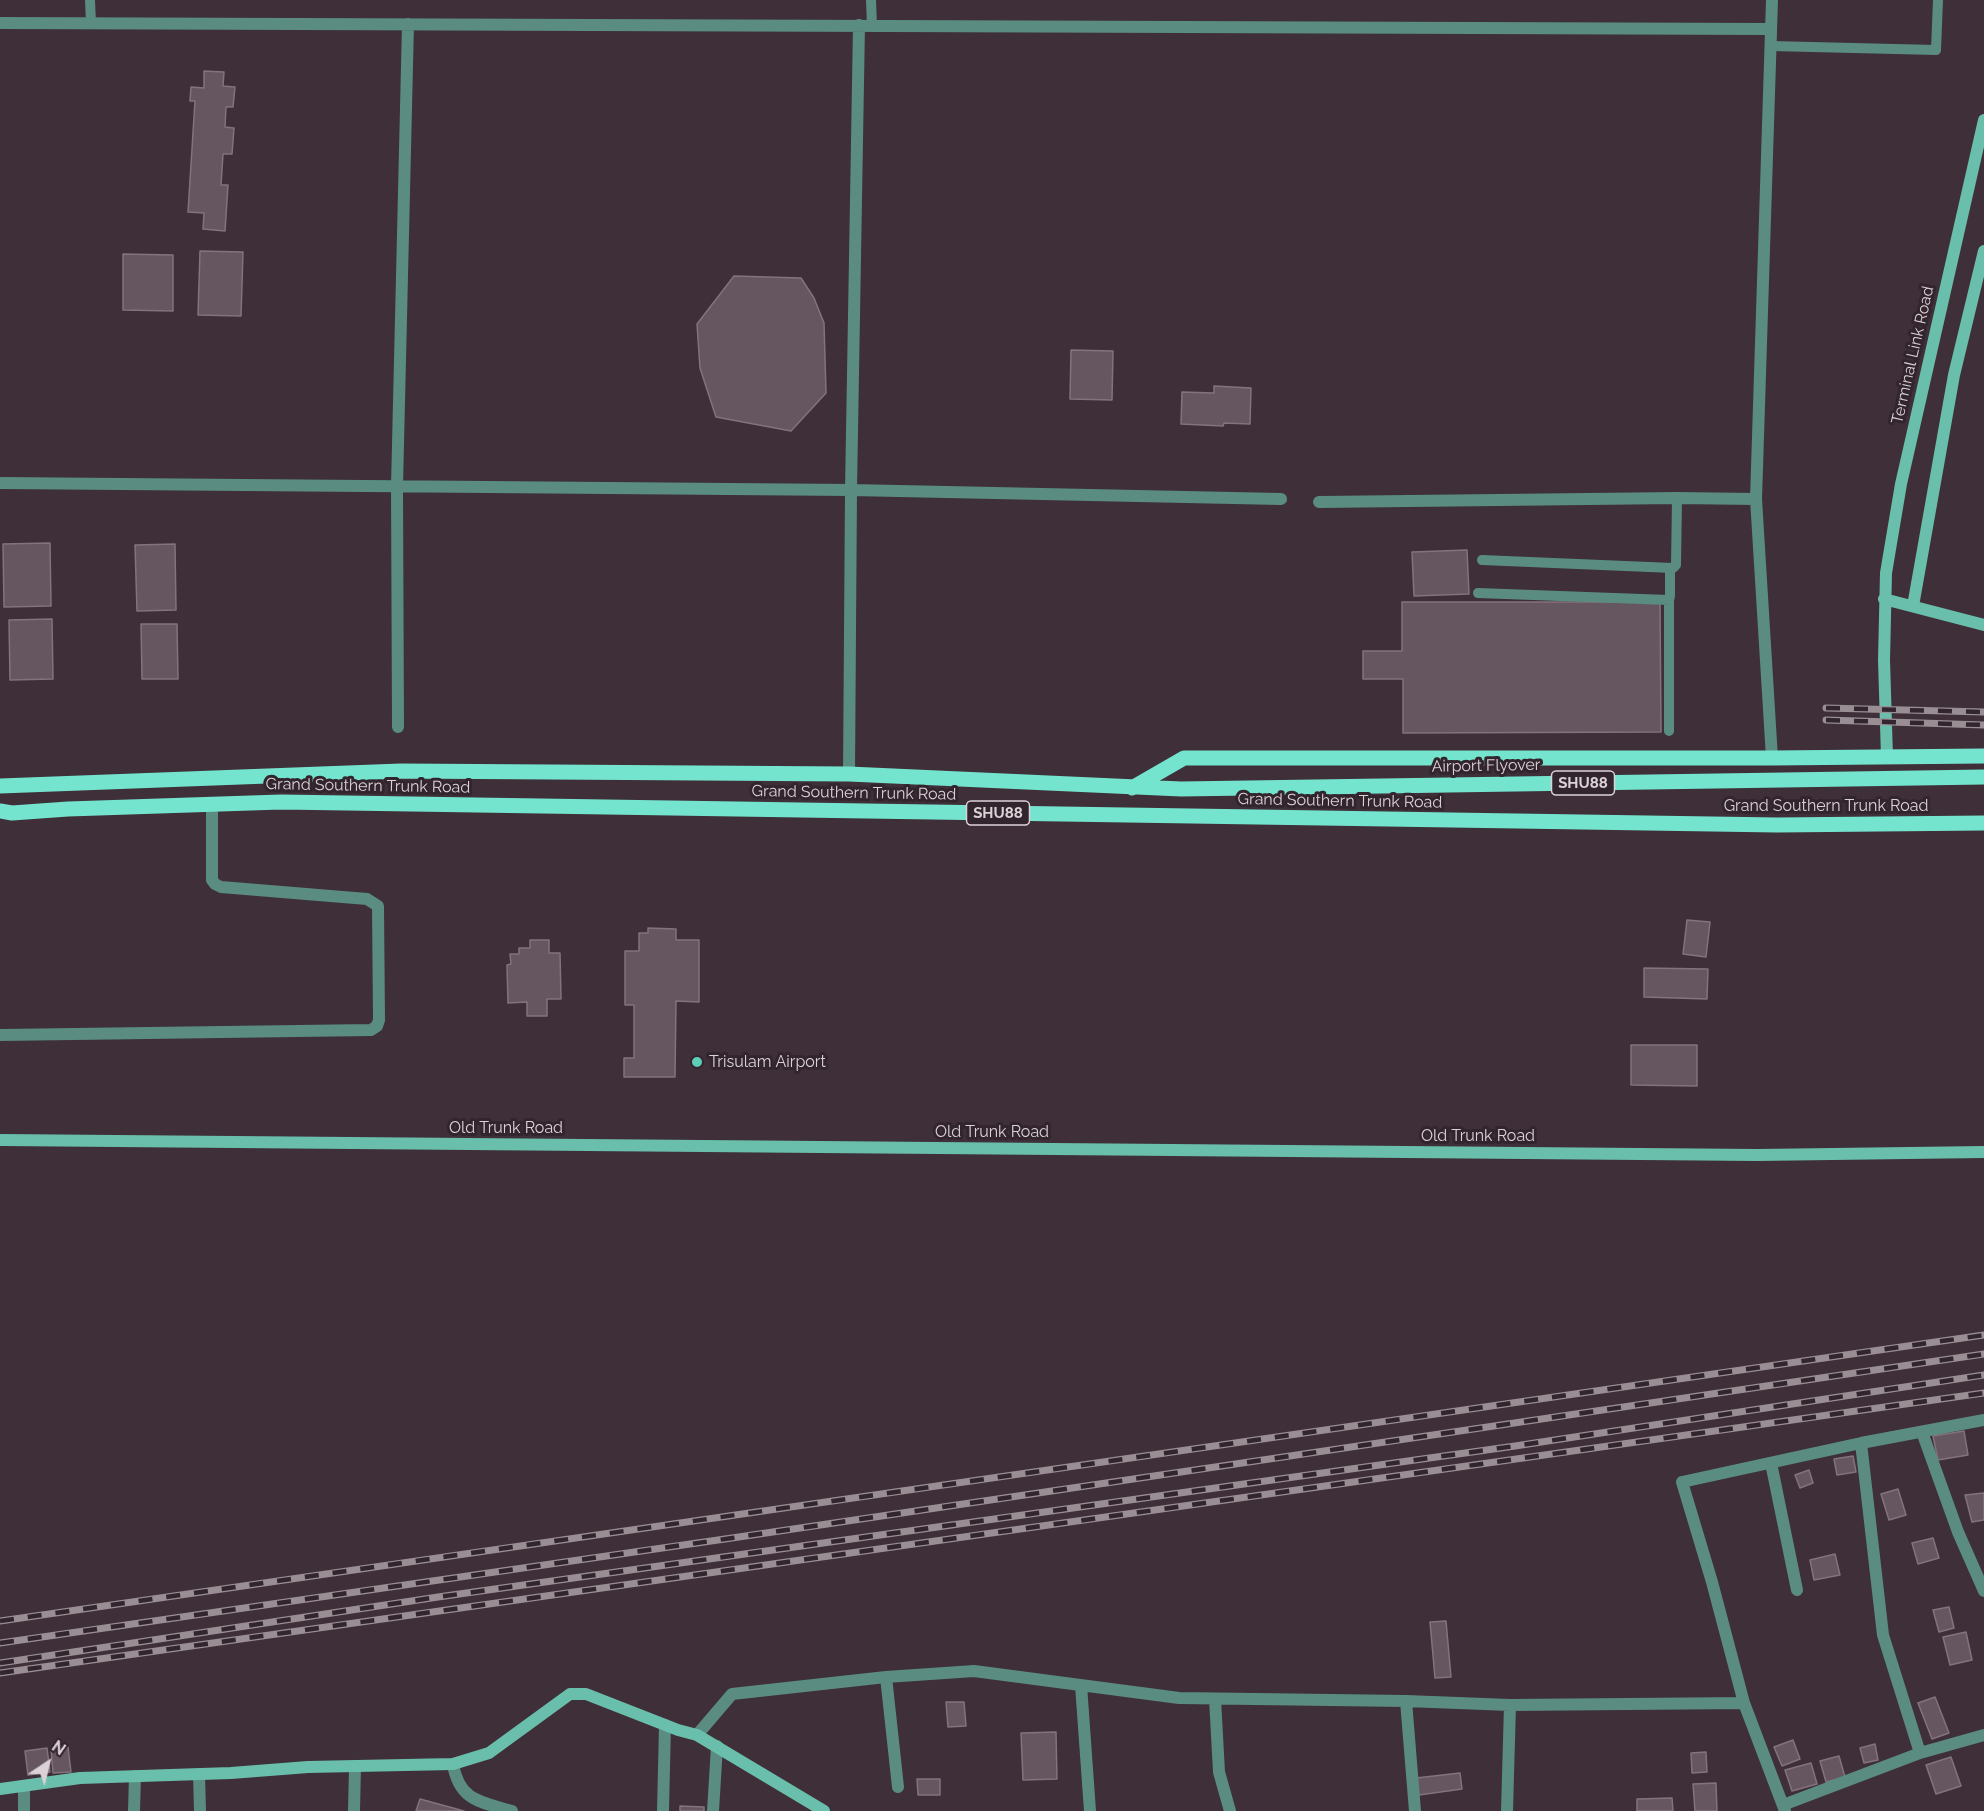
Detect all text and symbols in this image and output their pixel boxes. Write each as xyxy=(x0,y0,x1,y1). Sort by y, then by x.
street label: Terminal Link Road xyxy=(1888,284,1938,426)
street label: Airport Flyover xyxy=(1431,755,1541,777)
road number: SHU88 xyxy=(1552,771,1614,795)
street label: Grand Southern Trunk Road xyxy=(266,775,470,797)
street label: Grand Southern Trunk Road xyxy=(752,782,956,804)
street label: Grand Southern Trunk Road xyxy=(1238,790,1442,812)
street label: Grand Southern Trunk Road xyxy=(1724,796,1928,816)
road number: SHU88 xyxy=(966,801,1030,825)
place label: Trisulam Airport xyxy=(709,1052,826,1072)
marker: Trisulam Airport xyxy=(690,1055,704,1069)
street label: Old Trunk Road xyxy=(449,1118,563,1138)
street label: Old Trunk Road xyxy=(935,1122,1049,1142)
street label: Old Trunk Road xyxy=(1421,1126,1535,1146)
north arrow xyxy=(18,1733,78,1793)
text: N xyxy=(48,1737,69,1759)

